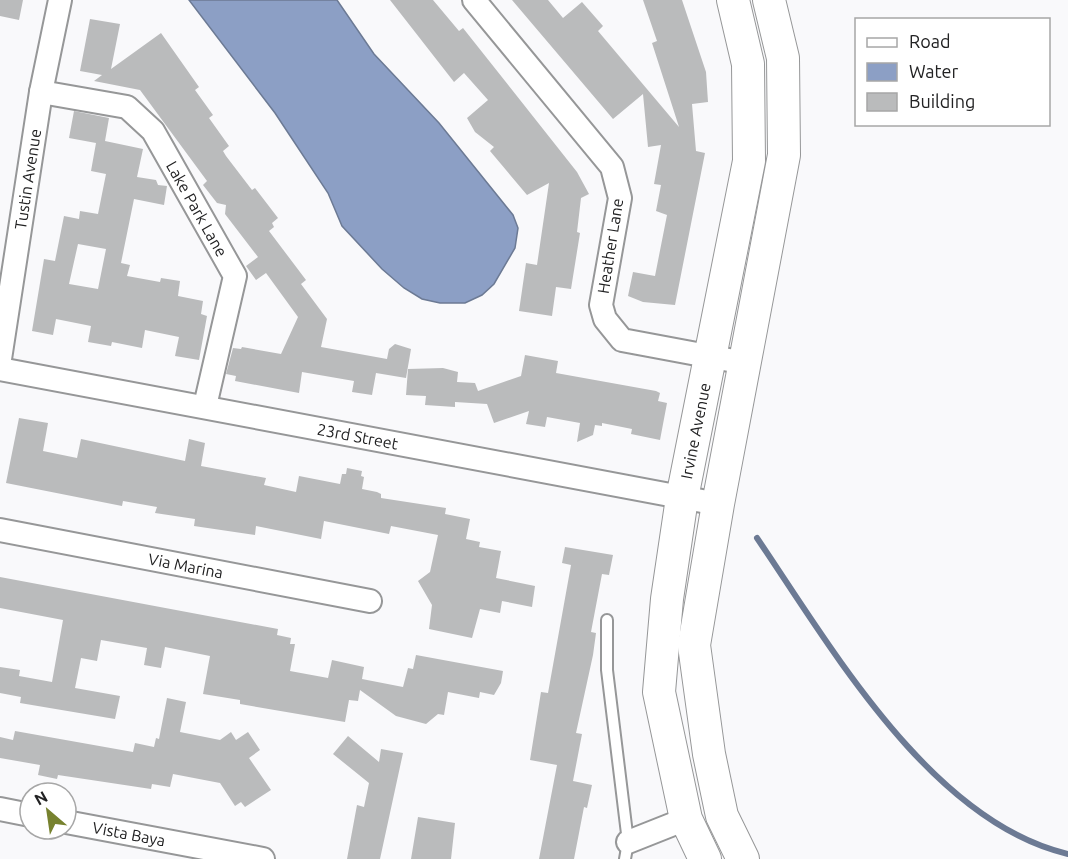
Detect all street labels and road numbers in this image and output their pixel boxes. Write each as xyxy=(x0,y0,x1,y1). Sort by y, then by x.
street label: Tustin Avenue xyxy=(11,128,44,231)
street label: Lake Park Lane xyxy=(163,158,231,260)
street label: Heather Lane xyxy=(594,197,626,295)
street label: Irvine Avenue xyxy=(677,381,714,481)
street label: 23rd Street xyxy=(316,420,400,453)
street label: Via Marina xyxy=(147,550,225,582)
street label: Vista Baya xyxy=(91,818,167,849)

